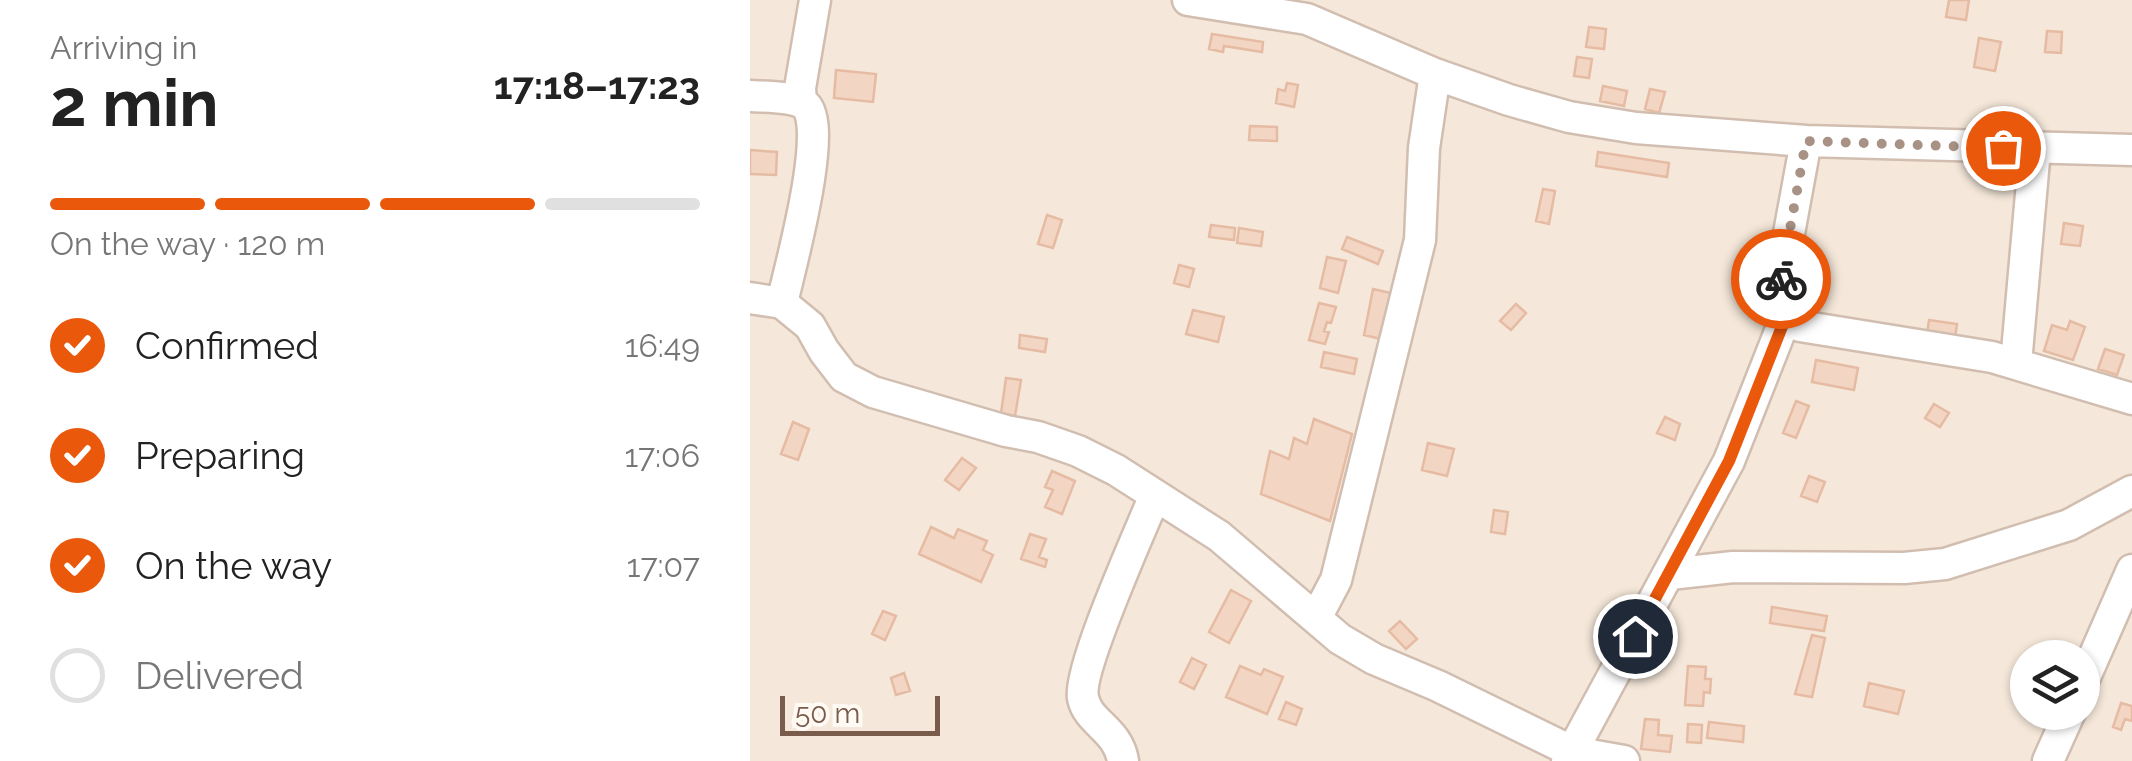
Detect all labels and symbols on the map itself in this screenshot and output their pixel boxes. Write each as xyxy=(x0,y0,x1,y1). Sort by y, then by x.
pin xyxy=(1961,106,2046,191)
courier xyxy=(1731,229,1831,329)
pin xyxy=(1593,594,1678,679)
scale bar xyxy=(780,691,940,736)

